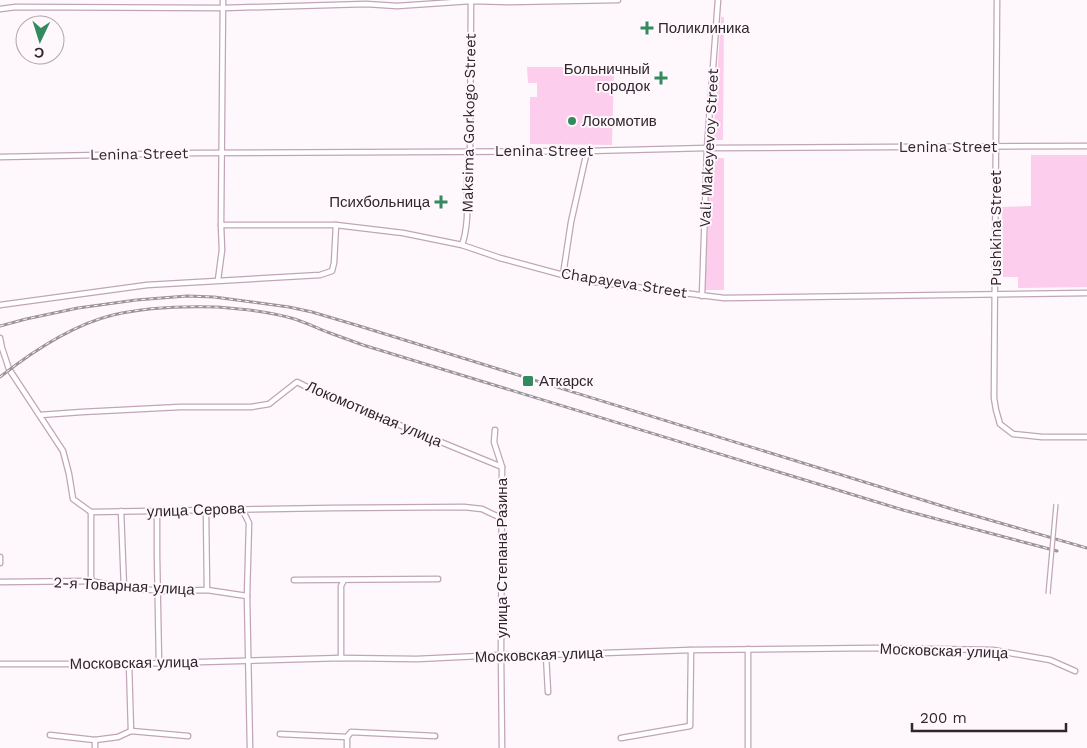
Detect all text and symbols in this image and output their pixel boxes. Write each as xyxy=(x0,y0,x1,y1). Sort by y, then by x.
north arrow xyxy=(15,15,65,65)
place label: Поликлиника xyxy=(658,19,750,37)
marker: Поликлиника xyxy=(640,21,654,35)
street label: Maksima Gorkogo Street xyxy=(458,32,480,213)
text: С xyxy=(33,45,45,61)
place label: Больничный городок xyxy=(564,60,650,95)
street label: Vali Makeyevoy Street xyxy=(696,67,722,228)
marker: Больничный городок xyxy=(654,71,668,85)
place label: Локомотив xyxy=(582,112,657,130)
marker: Локомотив xyxy=(566,115,578,127)
street label: Lenina Street xyxy=(899,138,998,156)
street label: Lenina Street xyxy=(495,142,594,160)
street label: Lenina Street xyxy=(90,144,189,164)
street label: Pushkina Street xyxy=(987,169,1005,286)
place label: Психбольница xyxy=(329,193,431,211)
marker: Психбольница xyxy=(434,195,448,209)
street label: Chapayeva Street xyxy=(560,264,689,302)
place label: Аткарск xyxy=(539,372,594,390)
marker: Аткарск xyxy=(521,374,535,388)
street label: Локомотивная улица xyxy=(303,377,445,451)
street label: улица Степана Разина xyxy=(493,477,511,638)
street label: улица Серова xyxy=(147,499,246,521)
street label: 2-я Товарная улица xyxy=(53,573,196,599)
street label: Московская улица xyxy=(879,640,1009,662)
street label: Московская улица xyxy=(474,644,604,666)
street label: Московская улица xyxy=(70,653,199,673)
scale bar xyxy=(912,700,1066,732)
text: 200 m xyxy=(920,709,967,727)

